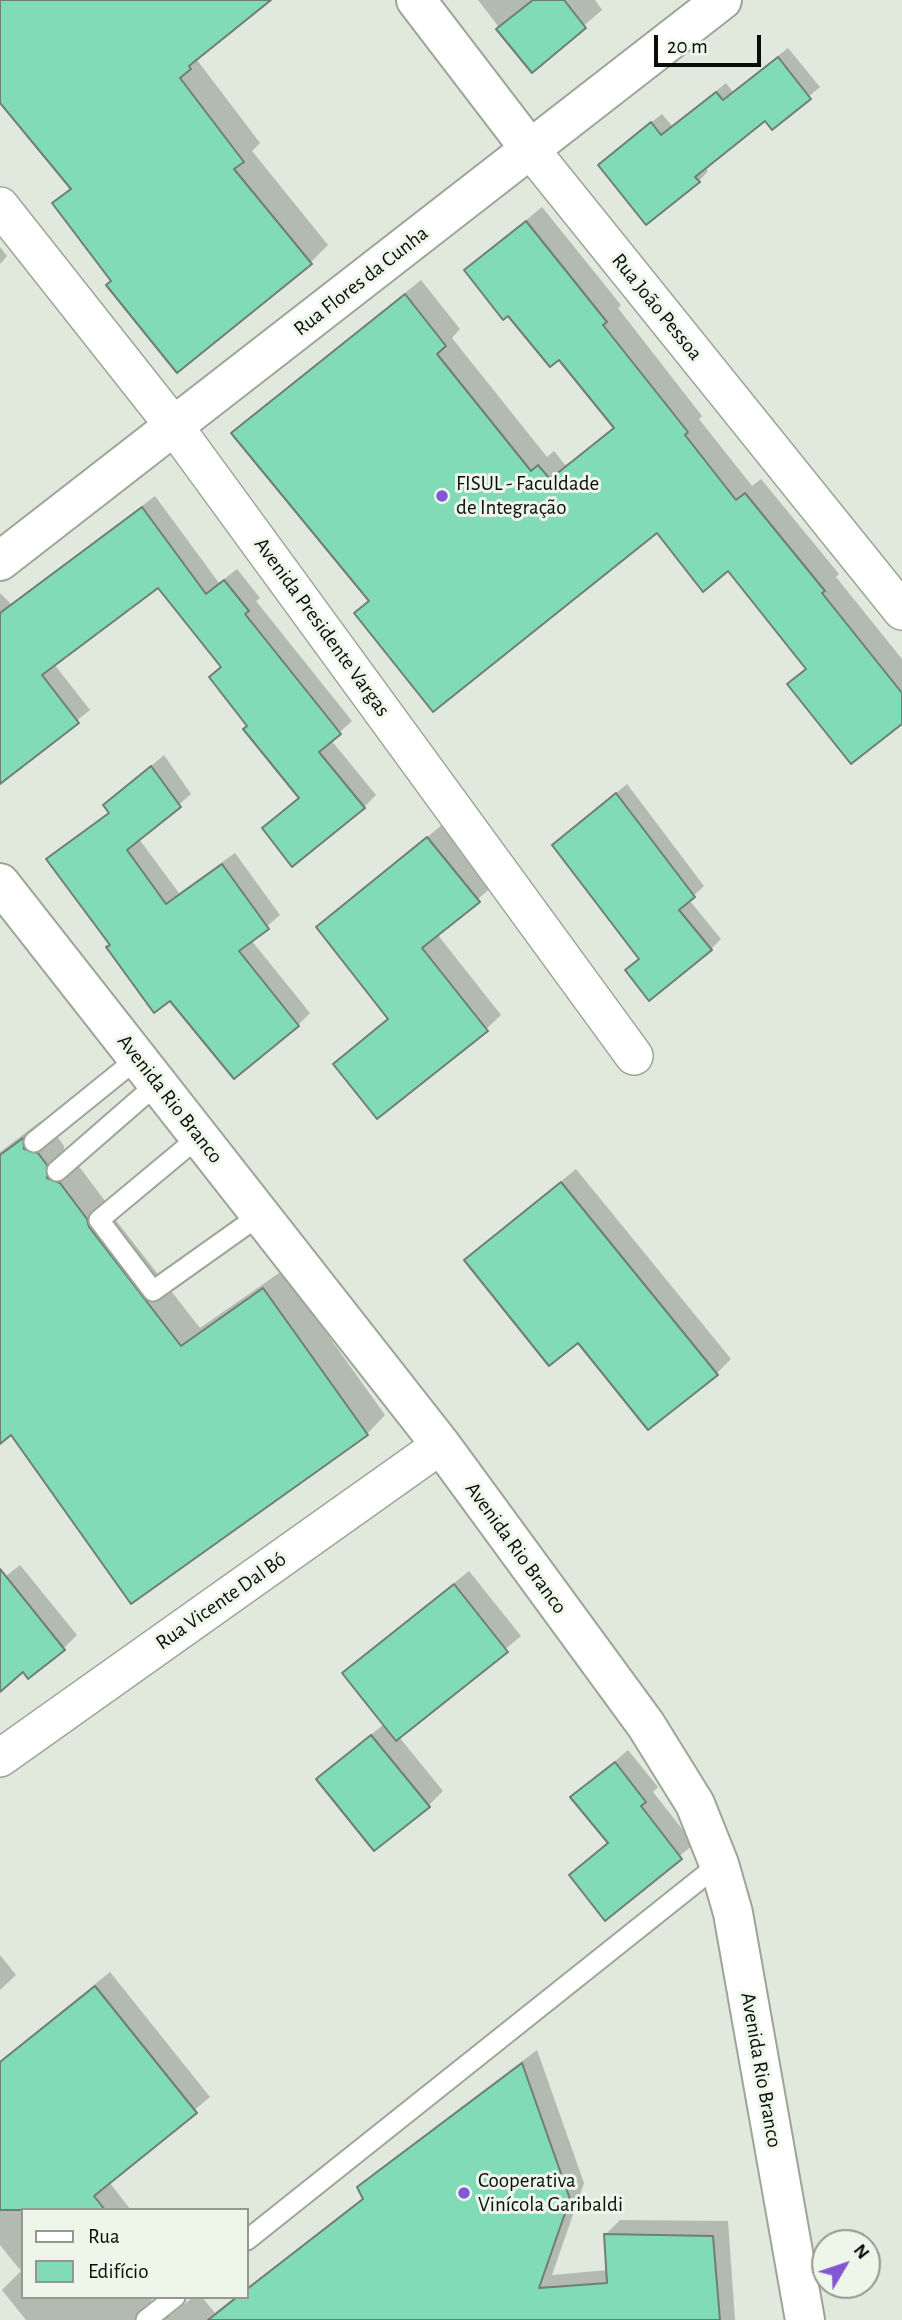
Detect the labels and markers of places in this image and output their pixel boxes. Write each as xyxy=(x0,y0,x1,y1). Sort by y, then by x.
place label: FISUL - Faculdade de Integração xyxy=(456,471,599,521)
marker: FISUL - Faculdade de Integração xyxy=(434,488,450,504)
place label: Cooperativa Vinícola Garibaldi xyxy=(478,2168,623,2218)
marker: Cooperativa Vinícola Garibaldi xyxy=(456,2185,472,2201)

